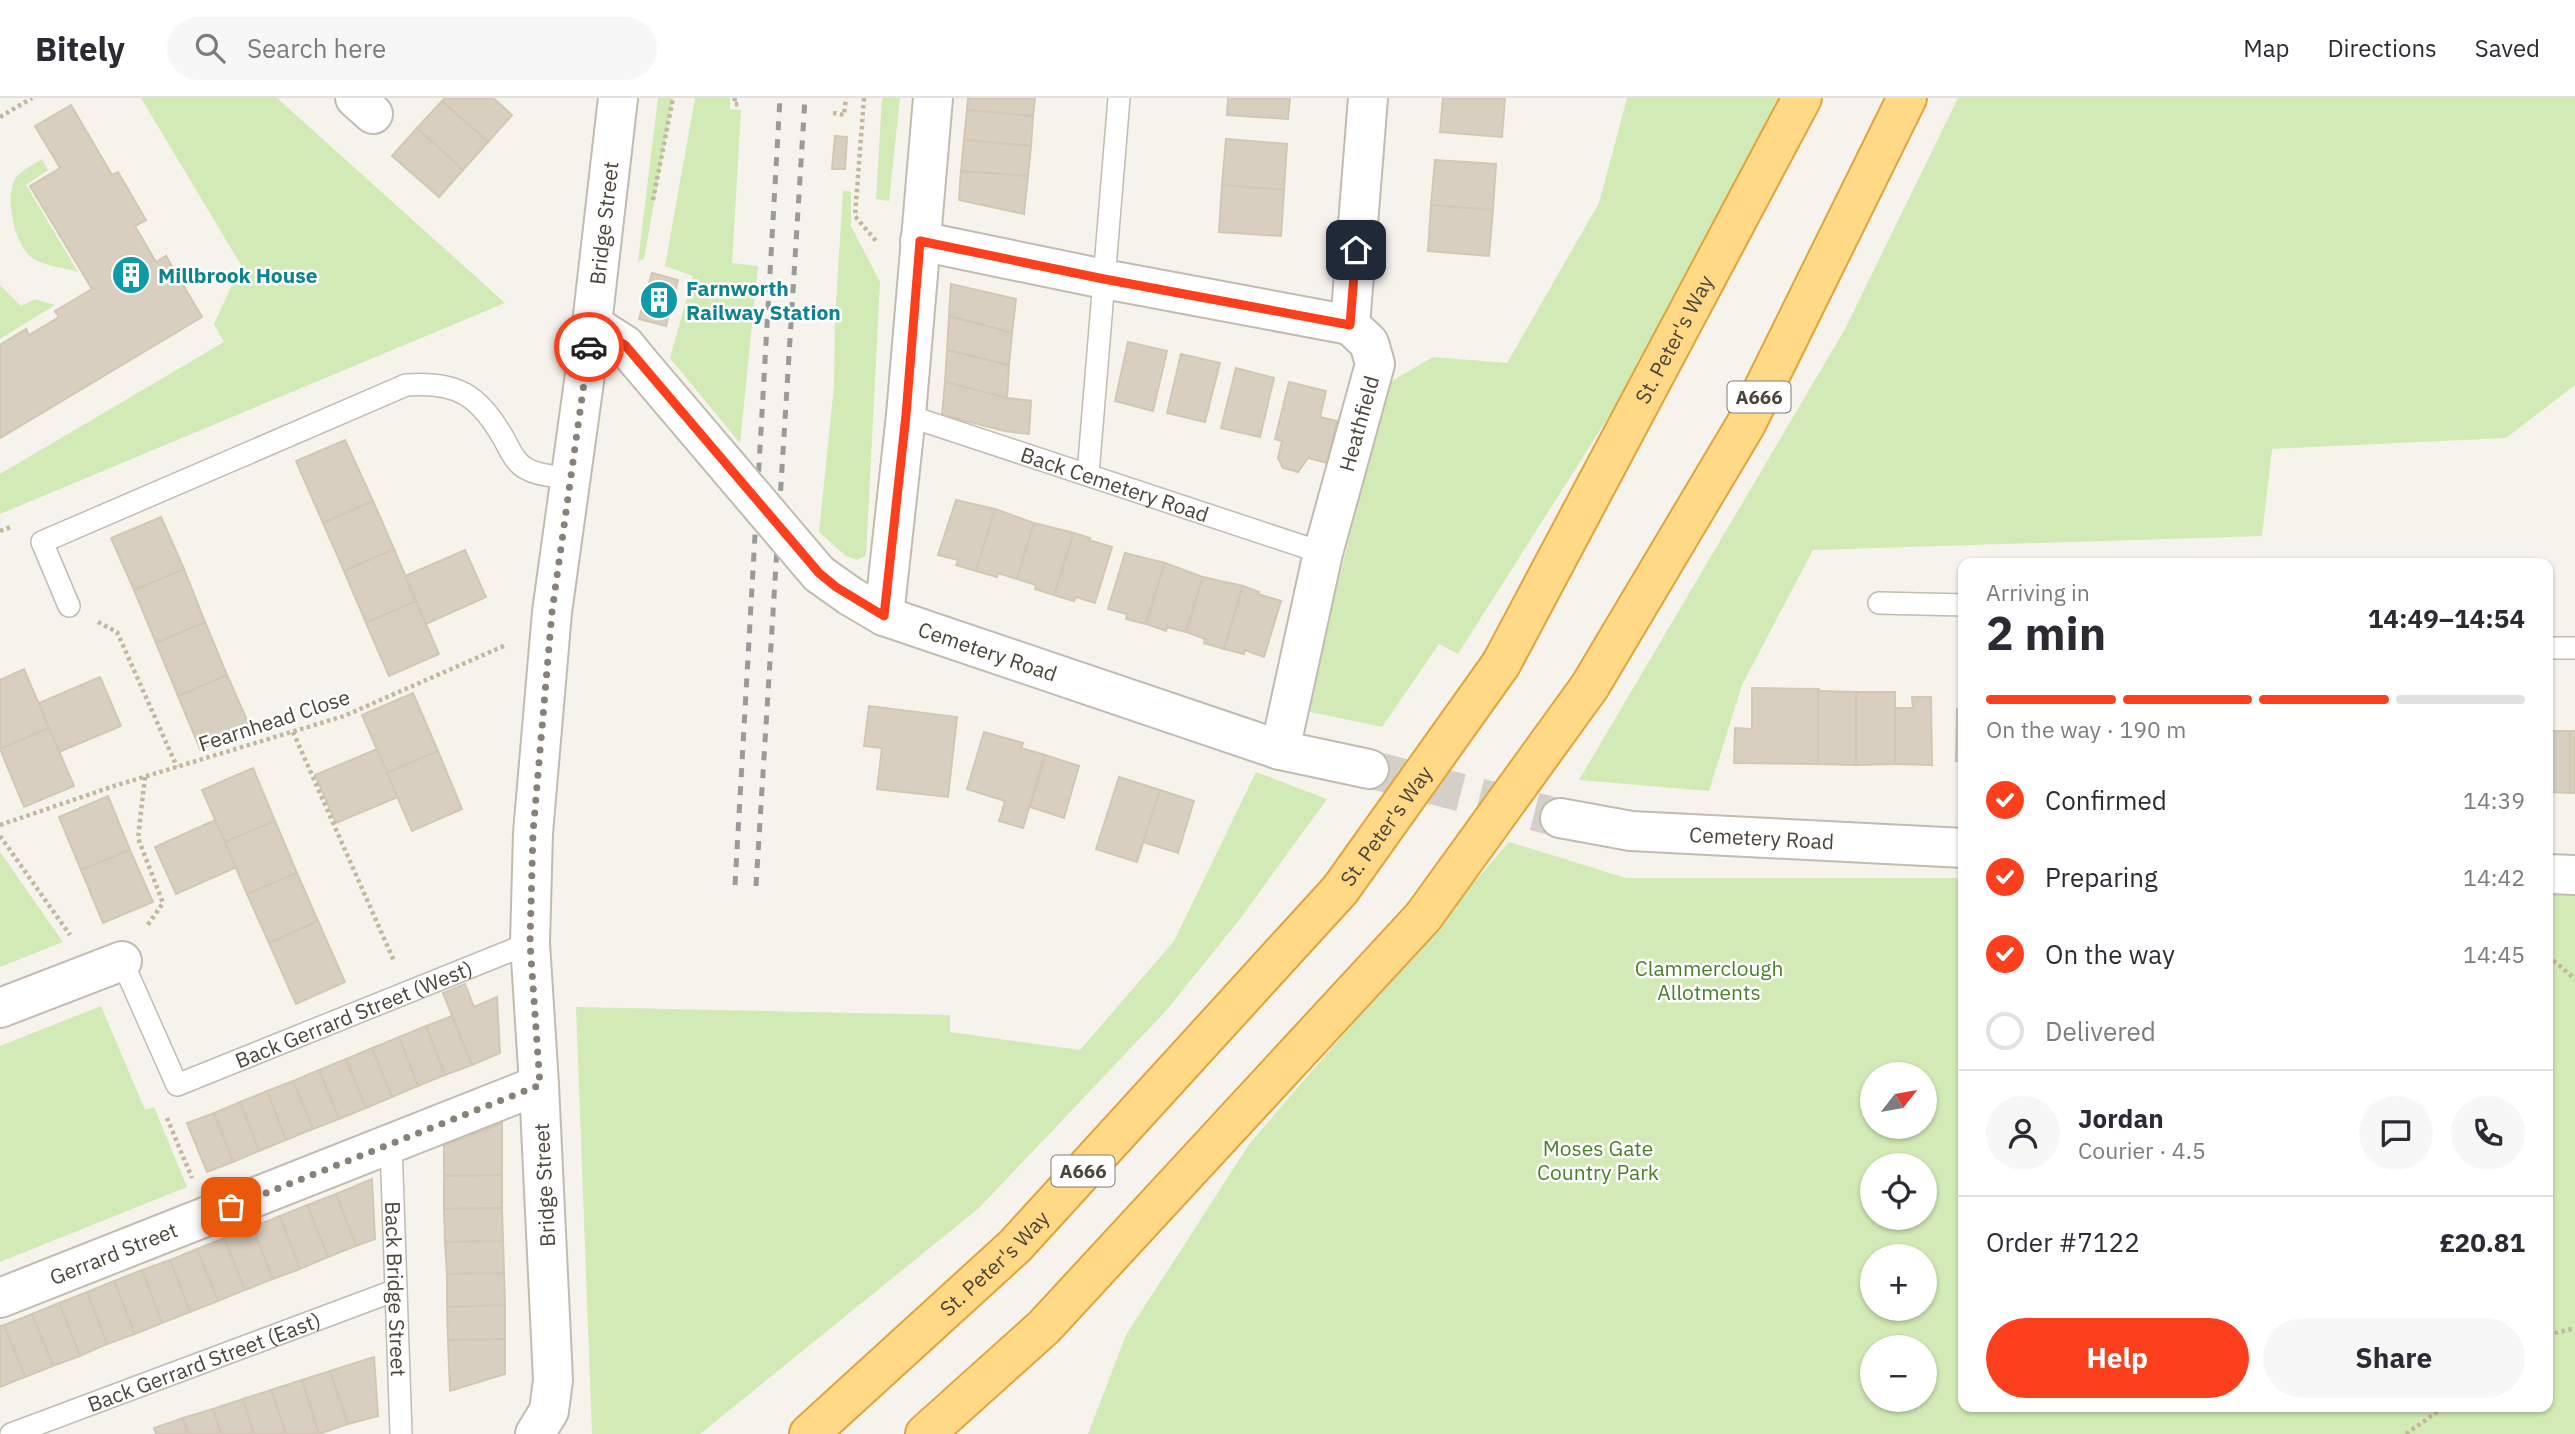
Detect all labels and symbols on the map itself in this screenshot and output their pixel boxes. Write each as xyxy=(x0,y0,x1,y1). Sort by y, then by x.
street label: Bridge Street xyxy=(583,160,625,286)
pin xyxy=(1326,220,1386,280)
building icon: Millbrook House xyxy=(110,254,152,296)
place label: Millbrook House xyxy=(158,261,318,289)
street label: St. Peter's Way xyxy=(1628,270,1720,408)
place label: Farnworth Railway Station xyxy=(686,274,841,326)
building icon: Farnworth Railway Station xyxy=(638,279,680,321)
courier xyxy=(554,312,624,382)
street label: Heathfield xyxy=(1332,372,1385,475)
road number: A666 xyxy=(1728,382,1790,412)
street label: Back Cemetery Road xyxy=(1017,440,1213,528)
street label: Cemetery Road xyxy=(915,615,1061,688)
street label: Fearnhead Close xyxy=(195,682,353,758)
street label: St. Peter's Way xyxy=(1333,759,1439,891)
street label: Cemetery Road xyxy=(1689,820,1835,855)
street label: Back Gerrard Street (West) xyxy=(231,954,476,1074)
park label: Clammerclough Allotments xyxy=(1635,954,1783,1006)
north arrow xyxy=(1860,1062,1937,1139)
street label: Bridge Street xyxy=(527,1122,561,1248)
park label: Moses Gate Country Park xyxy=(1537,1134,1659,1186)
road number: A666 xyxy=(1052,1156,1114,1186)
pin xyxy=(201,1177,261,1237)
street label: Back Bridge Street xyxy=(379,1201,413,1377)
street label: St. Peter's Way xyxy=(933,1204,1055,1322)
street label: Gerrard Street xyxy=(46,1215,181,1291)
street label: Back Gerrard Street (East) xyxy=(84,1306,324,1418)

